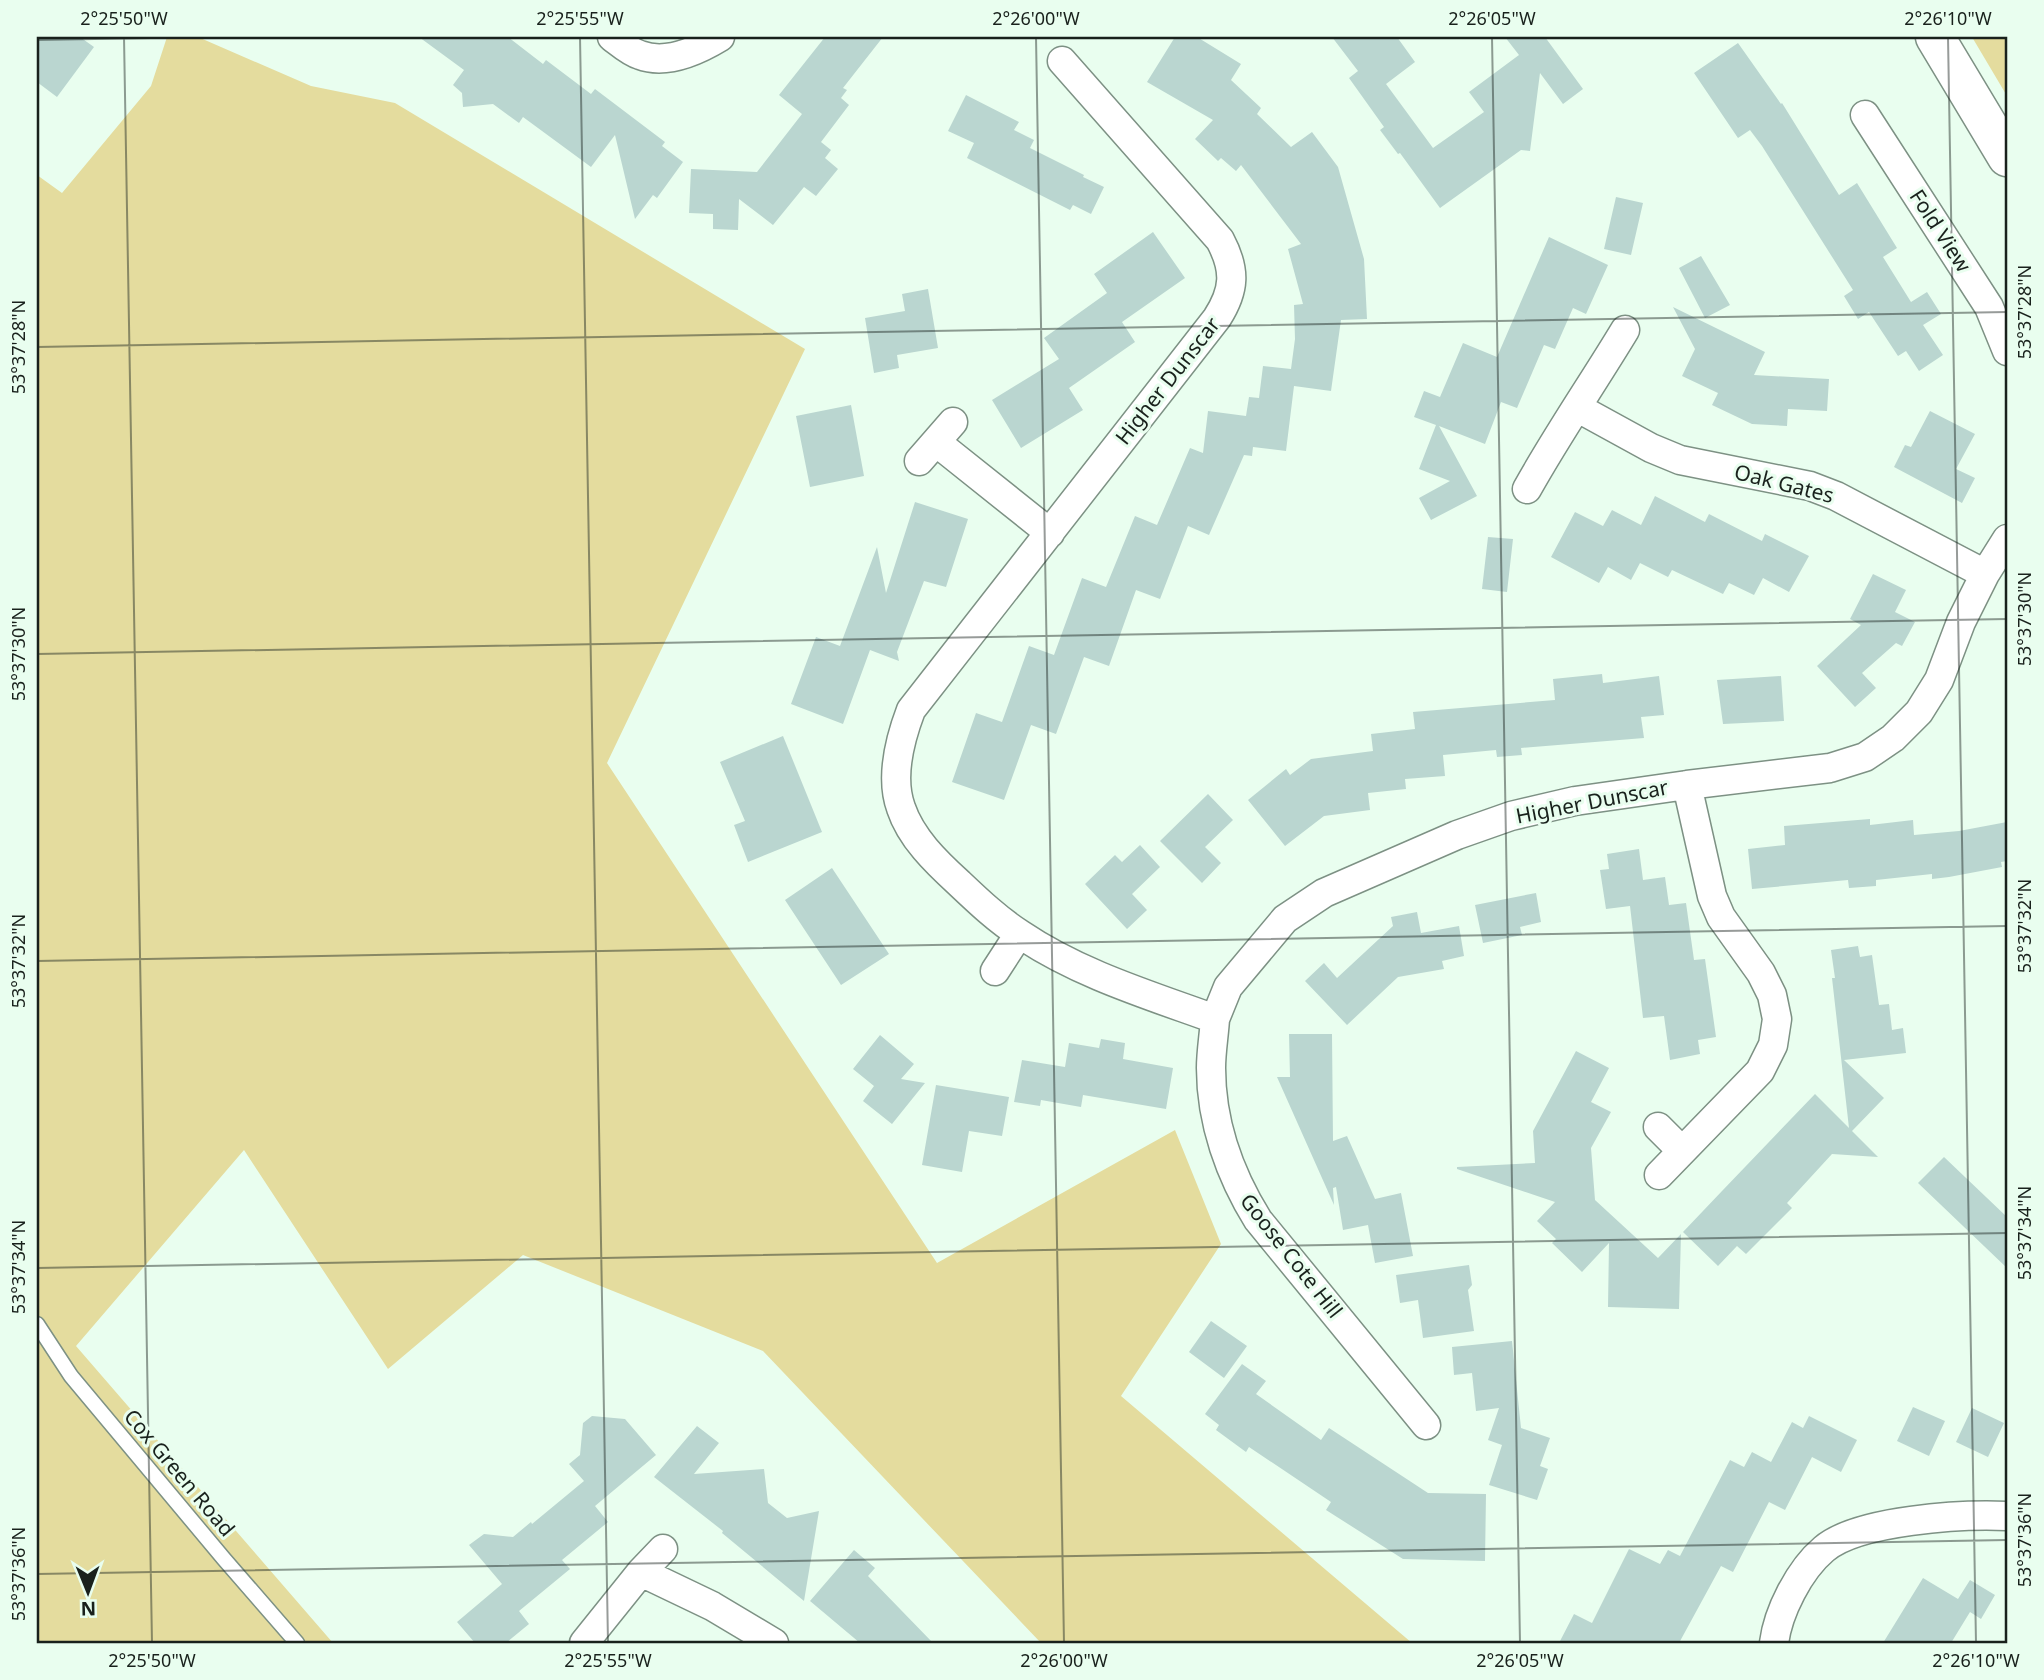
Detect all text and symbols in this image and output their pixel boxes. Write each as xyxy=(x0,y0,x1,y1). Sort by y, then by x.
text: 2°25'50"W xyxy=(80,6,168,30)
text: 2°25'55"W xyxy=(536,6,624,30)
text: 2°26'00"W xyxy=(992,6,1080,30)
text: 2°26'05"W xyxy=(1448,6,1536,30)
text: 2°26'10"W xyxy=(1904,6,1992,30)
street label: Fold View xyxy=(1904,184,1978,278)
text: 53°37'28"N xyxy=(2012,265,2036,359)
text: 53°37'28"N xyxy=(6,300,30,394)
street label: Higher Dunscar xyxy=(1109,311,1226,450)
street label: Oak Gates xyxy=(1732,457,1837,509)
text: 53°37'30"N xyxy=(2012,572,2036,666)
text: 53°37'30"N xyxy=(6,607,30,701)
street label: Higher Dunscar xyxy=(1513,772,1671,830)
text: 53°37'32"N xyxy=(2012,879,2036,973)
text: 53°37'32"N xyxy=(6,914,30,1008)
text: 53°37'34"N xyxy=(2012,1186,2036,1280)
street label: Goose Cote Hill xyxy=(1234,1187,1349,1323)
text: 53°37'34"N xyxy=(6,1220,30,1314)
street label: Cox Green Road xyxy=(118,1403,241,1542)
text: 53°37'36"N xyxy=(2012,1493,2036,1587)
text: 53°37'36"N xyxy=(6,1527,30,1621)
north arrow xyxy=(52,1558,122,1628)
text: N xyxy=(80,1596,96,1622)
text: 2°25'50"W xyxy=(108,1648,196,1672)
text: 2°25'55"W xyxy=(564,1648,652,1672)
text: 2°26'00"W xyxy=(1020,1648,1108,1672)
text: 2°26'05"W xyxy=(1476,1648,1564,1672)
text: 2°26'10"W xyxy=(1932,1648,2020,1672)

